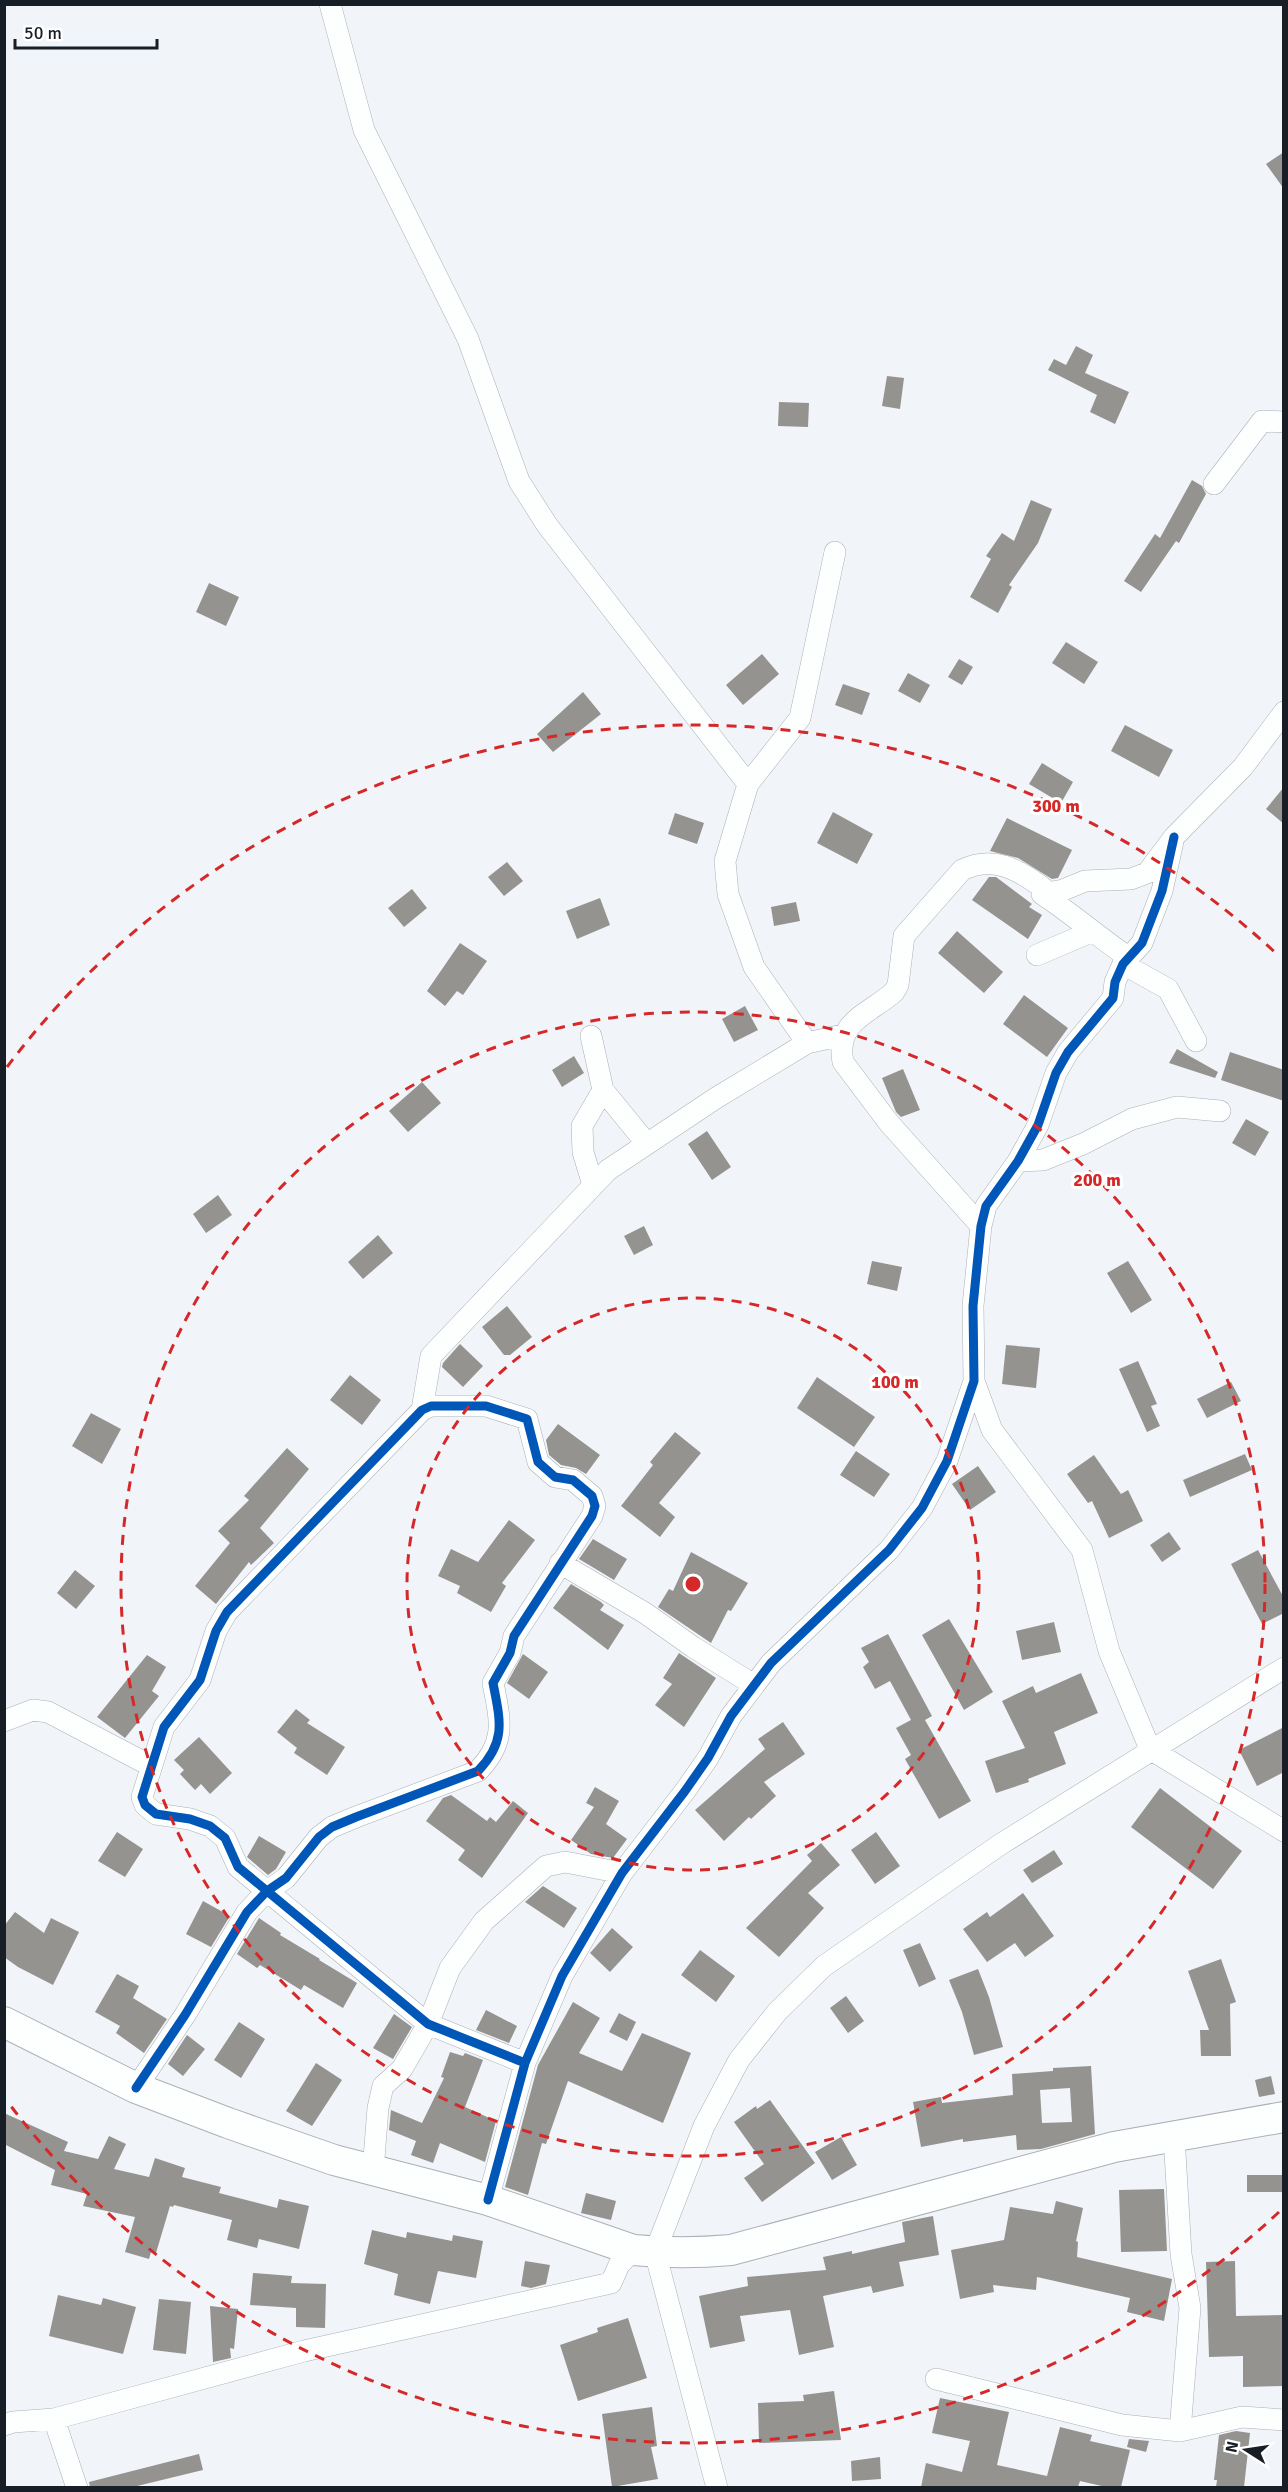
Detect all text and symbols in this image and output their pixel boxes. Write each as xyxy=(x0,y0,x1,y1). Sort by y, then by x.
scale bar xyxy=(15,12,158,50)
text: 50 m xyxy=(24,22,62,44)
text: 300 m xyxy=(1032,795,1080,817)
text: 200 m xyxy=(1073,1169,1121,1191)
text: 100 m xyxy=(871,1371,919,1393)
centre of rings xyxy=(683,1574,703,1594)
north arrow xyxy=(1216,2420,1276,2480)
text: N xyxy=(1221,2440,1243,2455)

